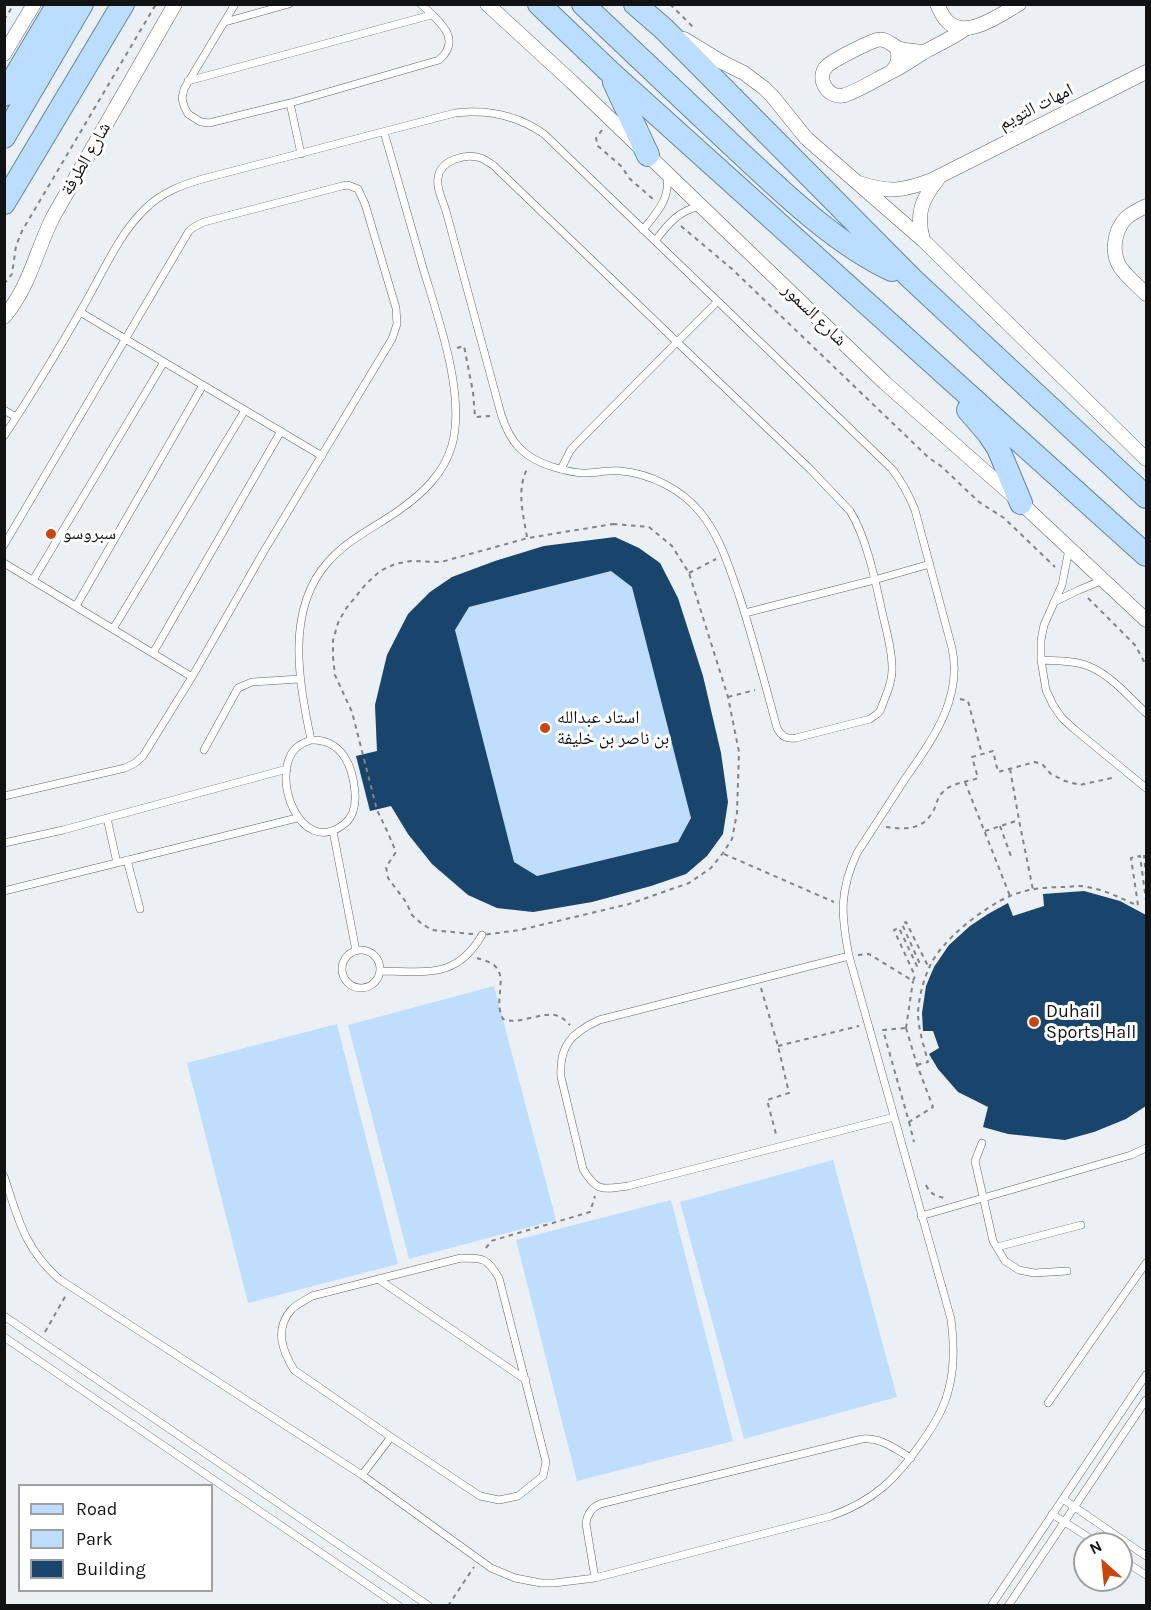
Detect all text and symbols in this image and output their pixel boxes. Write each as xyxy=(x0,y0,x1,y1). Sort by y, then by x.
street label: امهات التويم xyxy=(995,79,1077,135)
street label: شارع الطرفة xyxy=(56,119,116,199)
street label: شارع السمور xyxy=(777,279,851,351)
place label: سبروسو xyxy=(63,523,116,545)
marker: سبروسو xyxy=(44,527,58,541)
place label: استاد عبدالله بن ناصر بن خليفة xyxy=(557,707,669,750)
marker: استاد عبدالله بن ناصر بن خليفة xyxy=(538,721,552,735)
place label: Duhail Sports Hall xyxy=(1046,1001,1136,1044)
marker: Duhail Sports Hall xyxy=(1027,1015,1041,1029)
legend xyxy=(18,1484,213,1592)
text: Road xyxy=(76,1498,117,1520)
text: Park xyxy=(76,1528,113,1550)
north arrow xyxy=(1073,1532,1133,1592)
text: N xyxy=(1086,1536,1105,1558)
text: Building xyxy=(76,1558,146,1580)

